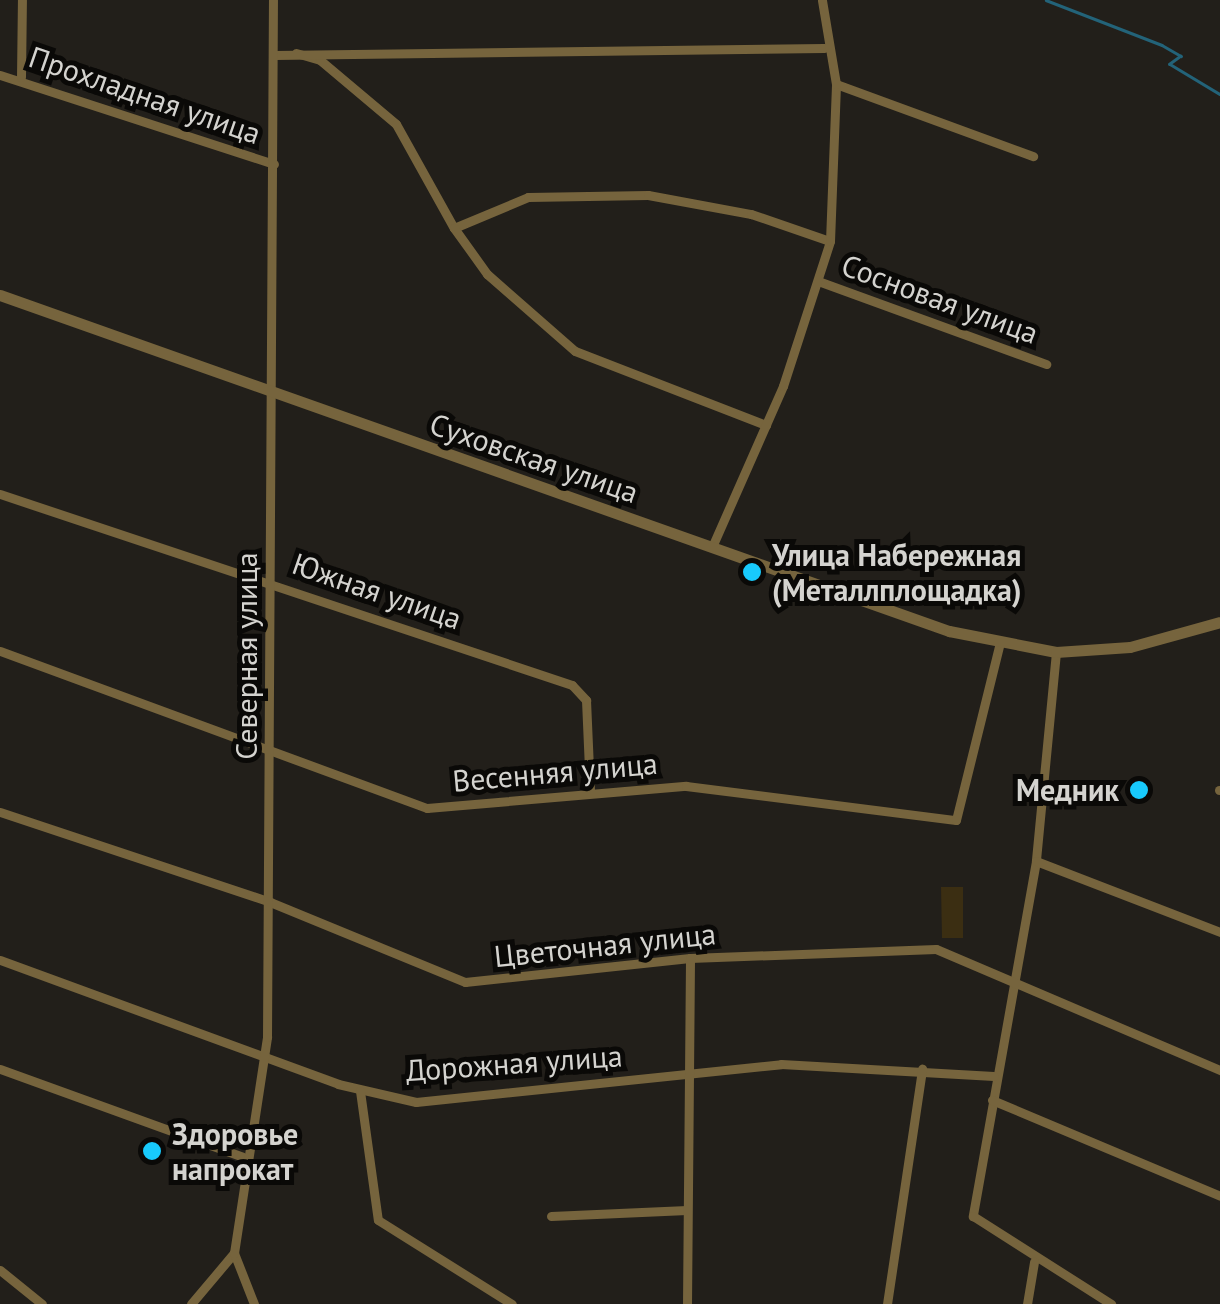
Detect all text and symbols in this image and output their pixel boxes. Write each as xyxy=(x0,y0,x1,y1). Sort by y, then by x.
street label: Прохладная улица xyxy=(24,38,266,152)
street label: Сосновая улица xyxy=(837,247,1043,351)
street label: Суховская улица xyxy=(425,406,643,510)
place label: Улица Набережная (Металлплощадка) xyxy=(772,537,1022,608)
street label: Южная улица xyxy=(288,545,466,637)
street label: Северная улица xyxy=(228,552,264,760)
marker: Улица Набережная (Металлплощадка) xyxy=(741,561,763,583)
street label: Весенняя улица xyxy=(451,745,659,799)
place label: Медник xyxy=(1016,772,1119,808)
marker: Медник xyxy=(1128,779,1150,801)
street label: Цветочная улица xyxy=(492,915,718,975)
street label: Дорожная улица xyxy=(404,1037,624,1089)
place label: Здоровье напрокат xyxy=(172,1116,298,1186)
marker: Здоровье напрокат xyxy=(141,1140,163,1162)

